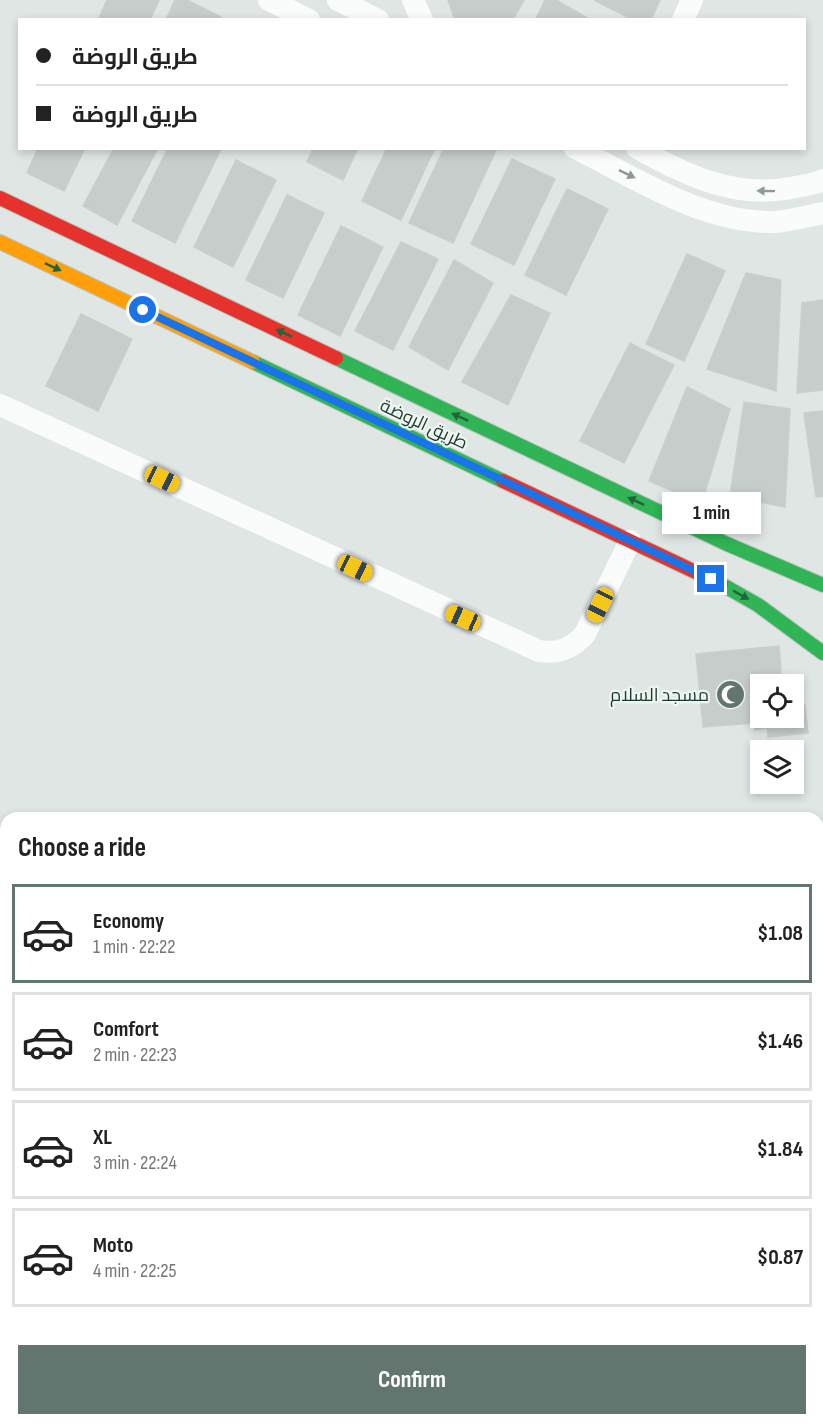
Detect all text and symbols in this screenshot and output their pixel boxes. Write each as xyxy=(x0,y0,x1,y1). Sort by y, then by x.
text: طريق الروضة xyxy=(72,44,198,71)
text: طريق الروضة xyxy=(72,102,198,129)
one-way arrow xyxy=(619,169,636,179)
one-way arrow xyxy=(757,186,776,196)
one-way arrow xyxy=(44,263,61,272)
route start xyxy=(129,296,156,323)
one-way arrow xyxy=(275,329,292,338)
street label: طريق الروضة xyxy=(376,395,471,455)
one-way arrow xyxy=(451,413,468,422)
car xyxy=(142,463,182,495)
callout: 1 min xyxy=(662,492,760,534)
one-way arrow xyxy=(627,496,644,505)
text: 1 min xyxy=(693,501,730,525)
car xyxy=(335,552,375,584)
route end xyxy=(697,565,724,592)
car xyxy=(584,585,616,625)
one-way arrow xyxy=(732,590,749,600)
car xyxy=(443,602,483,634)
map controls xyxy=(750,674,804,794)
button: locate xyxy=(750,674,804,728)
mosque icon: مسجد السلام xyxy=(714,679,746,711)
place label: مسجد السلام xyxy=(610,685,709,707)
button: layers xyxy=(750,740,804,794)
text: Choose a ride xyxy=(18,832,146,864)
icon: car xyxy=(21,907,75,961)
text: Economy xyxy=(93,908,164,935)
text: $1.08 xyxy=(757,920,803,947)
text: 1 min · 22:22 xyxy=(93,935,175,959)
icon: car xyxy=(21,1015,75,1069)
text: Comfort xyxy=(93,1016,159,1043)
text: $1.46 xyxy=(757,1028,803,1055)
text: 2 min · 22:23 xyxy=(93,1043,177,1067)
icon: car xyxy=(21,1123,75,1177)
text: XL xyxy=(93,1124,112,1151)
text: $1.84 xyxy=(757,1136,803,1163)
text: 3 min · 22:24 xyxy=(93,1151,177,1175)
icon: car xyxy=(21,1231,75,1285)
text: Moto xyxy=(93,1232,133,1259)
text: $0.87 xyxy=(757,1244,803,1271)
text: 4 min · 22:25 xyxy=(93,1259,177,1283)
button: Confirm xyxy=(18,1345,806,1414)

